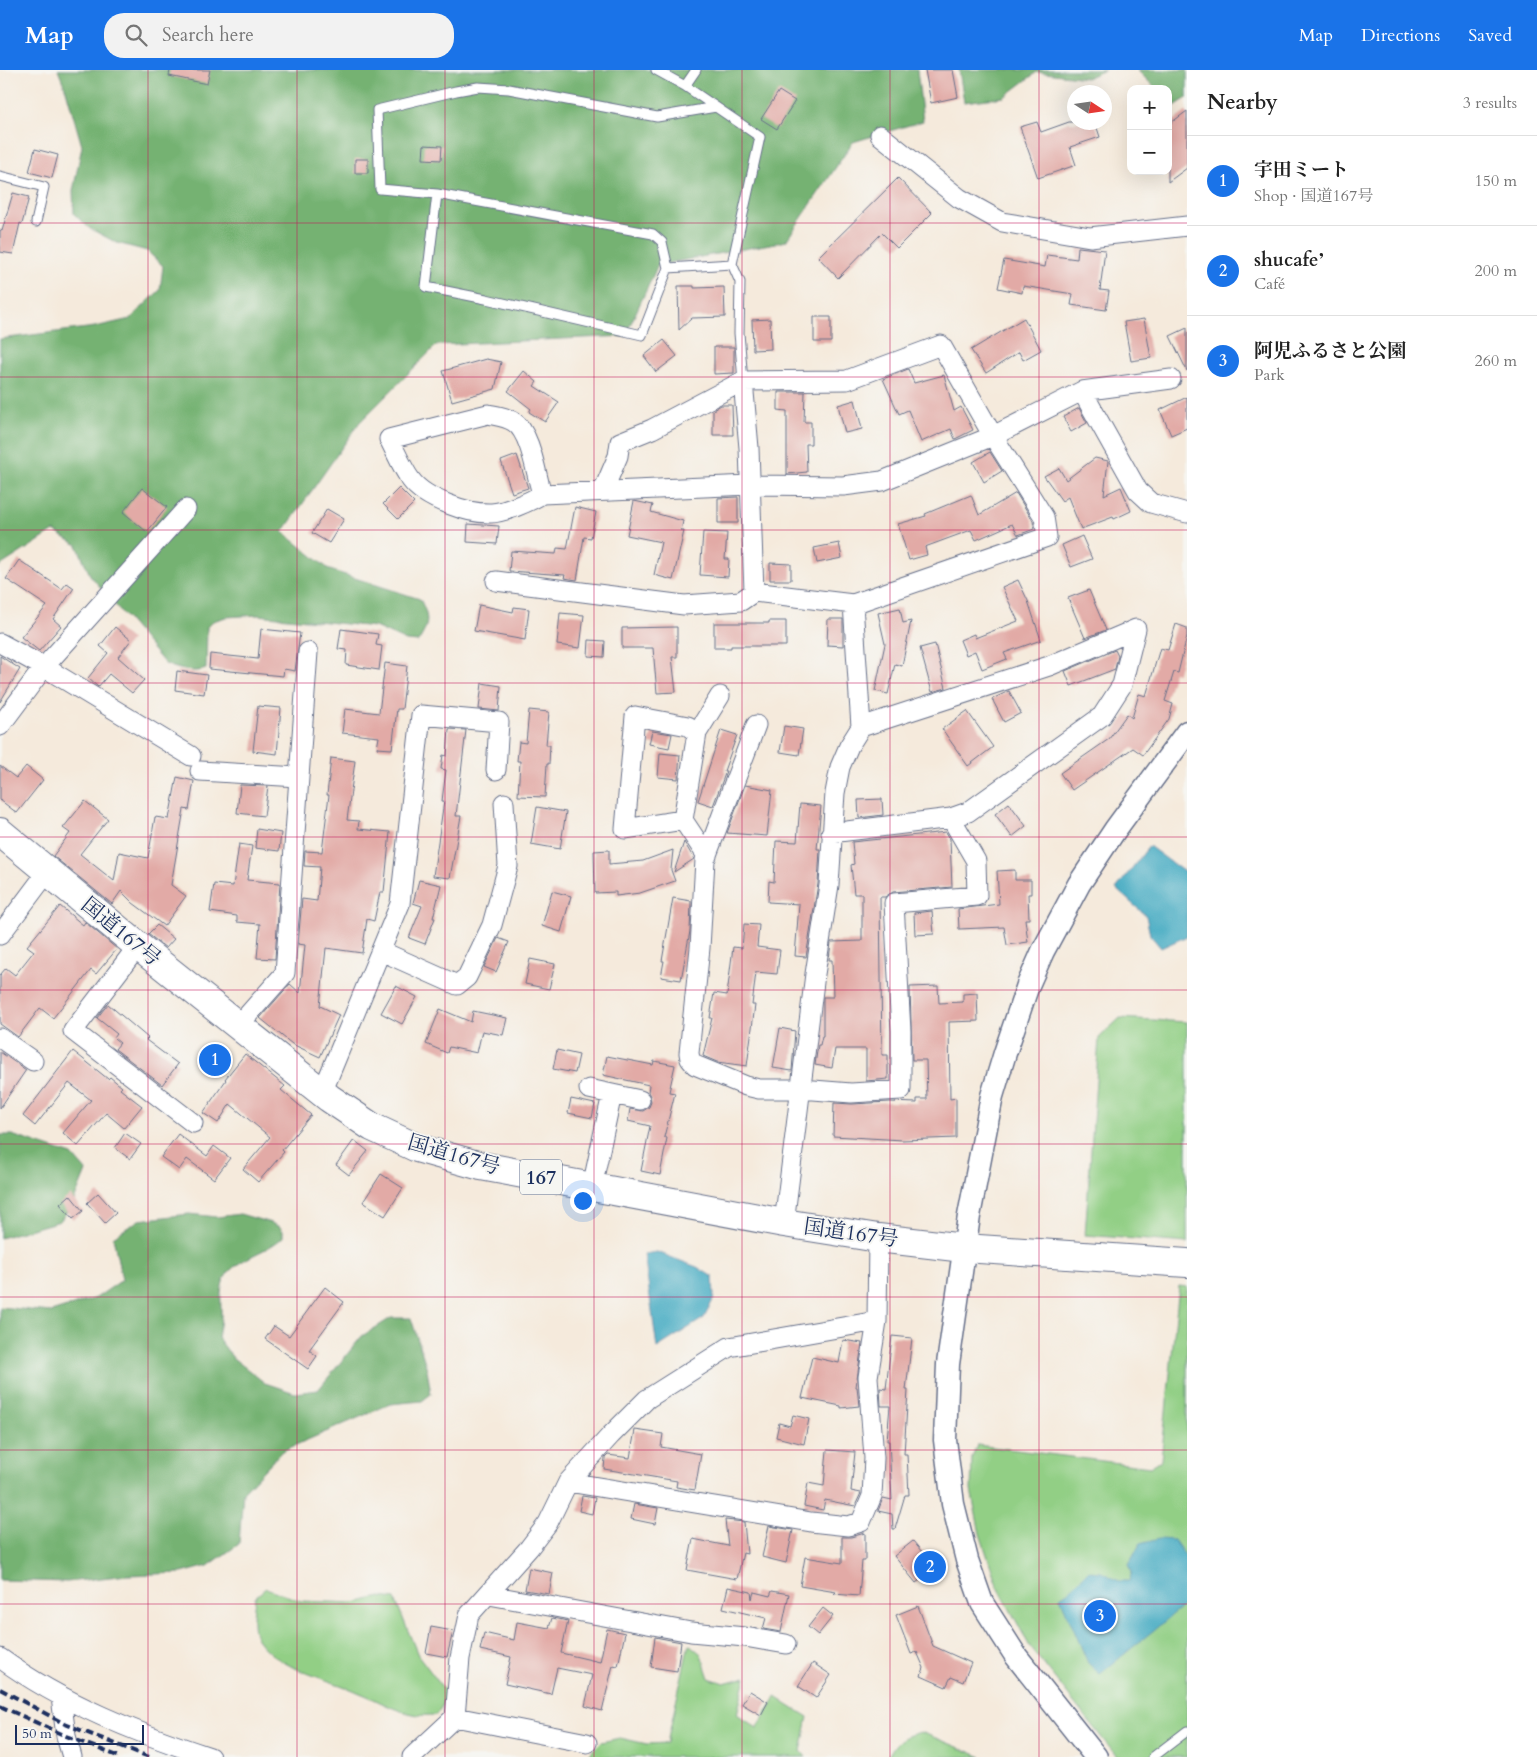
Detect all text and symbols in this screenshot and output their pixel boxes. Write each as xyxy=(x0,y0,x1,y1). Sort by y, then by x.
search box xyxy=(104,13,454,58)
text: Map xyxy=(25,19,74,52)
icon: search xyxy=(122,21,150,49)
text: Search here xyxy=(162,22,254,48)
text: Map xyxy=(1299,23,1333,48)
text: Directions xyxy=(1361,23,1440,48)
text: Saved xyxy=(1468,23,1512,48)
north arrow xyxy=(1067,85,1112,130)
map controls xyxy=(1127,85,1172,175)
button: + xyxy=(1127,85,1172,130)
text: Nearby xyxy=(1207,88,1278,117)
text: 3 results xyxy=(1463,92,1517,114)
button: − xyxy=(1127,130,1172,175)
text: 宇田ミート xyxy=(1254,157,1349,183)
text: 1 xyxy=(1219,170,1227,192)
text: 150 m xyxy=(1475,170,1517,192)
text: Shop · 国道167号 xyxy=(1254,185,1373,207)
text: shucafe’ xyxy=(1254,247,1323,273)
text: 2 xyxy=(1219,260,1227,282)
text: 200 m xyxy=(1475,260,1517,282)
text: Café xyxy=(1254,273,1285,295)
text: 阿児ふるさと公園 xyxy=(1254,338,1406,364)
text: 3 xyxy=(1219,350,1227,372)
text: 260 m xyxy=(1475,350,1517,372)
text: Park xyxy=(1254,364,1285,386)
street label: 国道167号 xyxy=(75,891,167,973)
pin: 1 xyxy=(199,1041,231,1079)
street label: 国道167号 xyxy=(404,1128,504,1182)
road number: 167 xyxy=(520,1160,562,1194)
your location xyxy=(570,1188,596,1214)
street label: 国道167号 xyxy=(802,1212,900,1254)
pin: 2 xyxy=(914,1548,946,1586)
pin: 3 xyxy=(1084,1597,1116,1635)
scale bar xyxy=(15,1722,144,1745)
text: 50 m xyxy=(22,1724,52,1743)

